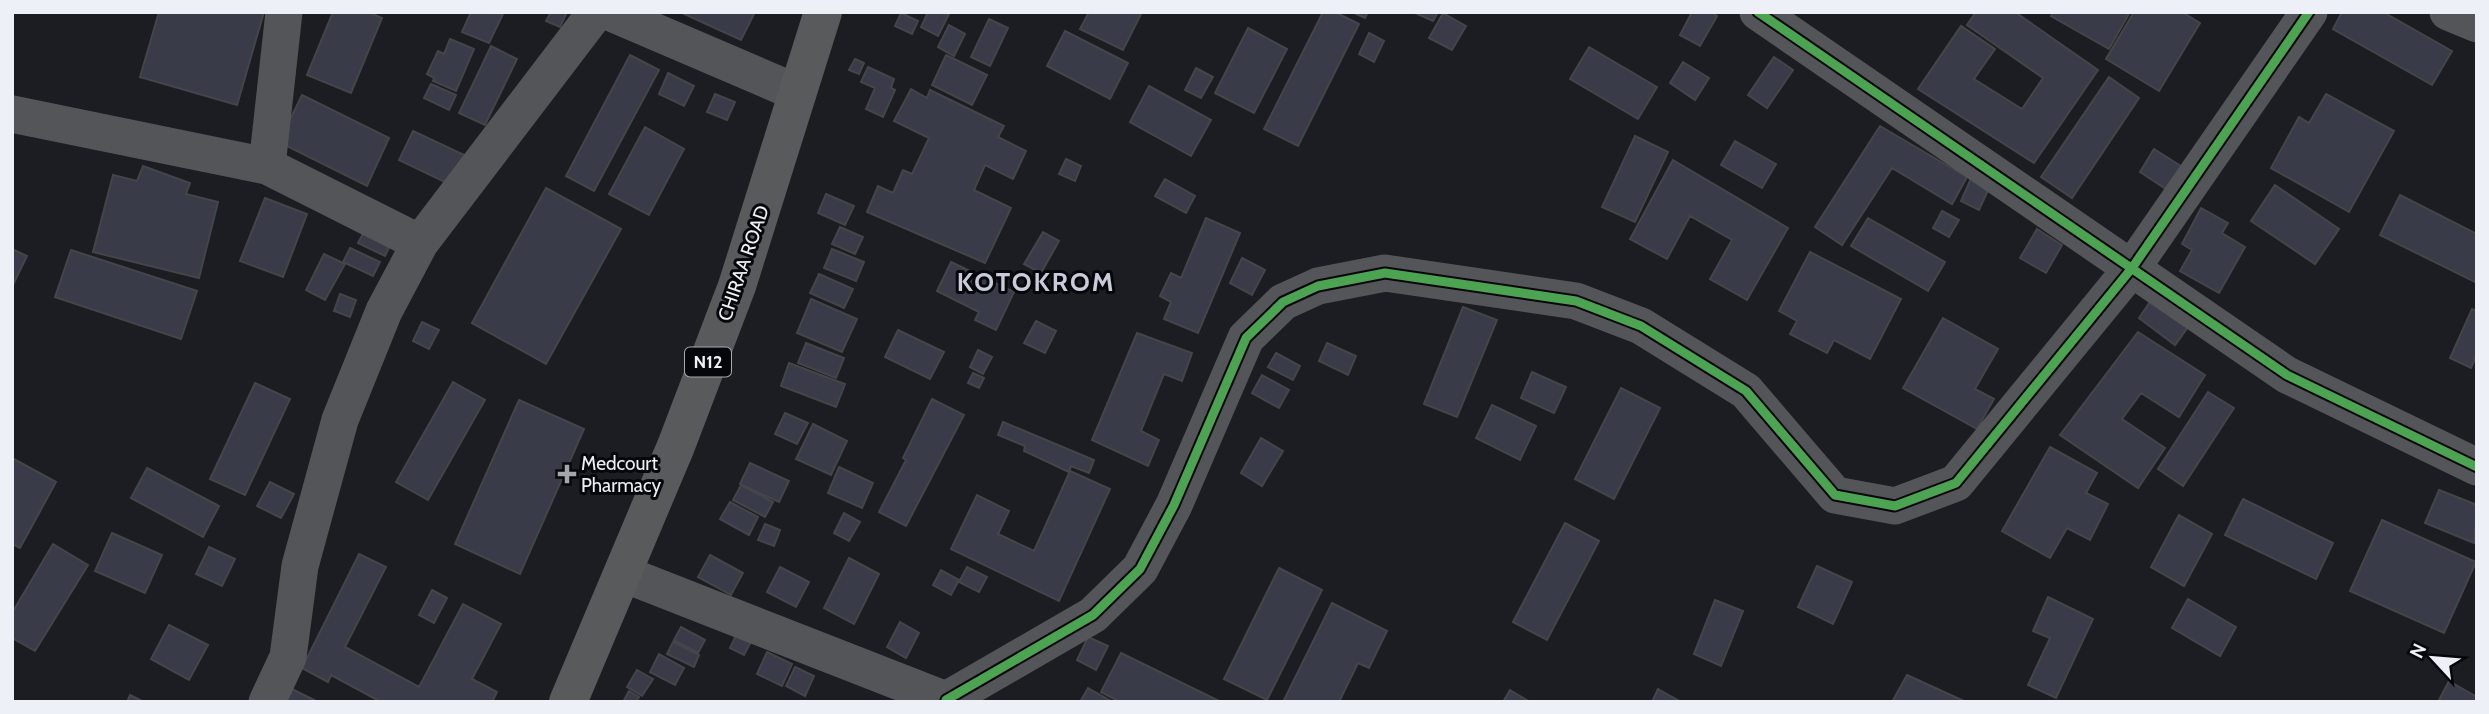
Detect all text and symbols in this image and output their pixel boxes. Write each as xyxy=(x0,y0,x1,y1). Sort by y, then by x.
street label: CHIRAA ROAD xyxy=(713,202,774,324)
district label: KOTOKROM xyxy=(957,266,1115,298)
road number: N12 xyxy=(685,348,731,376)
place label: Medcourt Pharmacy xyxy=(581,452,662,497)
marker: Medcourt Pharmacy xyxy=(559,466,575,482)
north arrow xyxy=(2398,623,2468,693)
text: N xyxy=(2405,640,2431,662)

